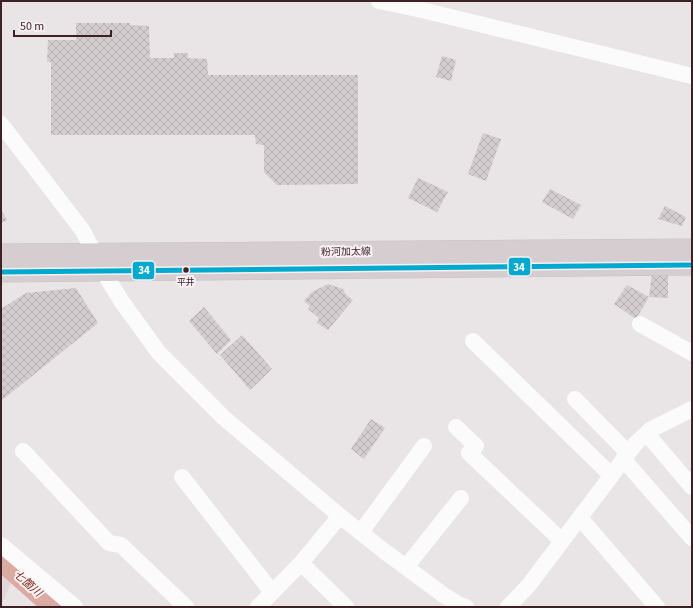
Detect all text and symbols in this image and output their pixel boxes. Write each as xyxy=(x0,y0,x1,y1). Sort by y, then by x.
scale bar xyxy=(14,12,111,38)
text: 50 m xyxy=(20,18,44,35)
street label: 粉河加太線 xyxy=(321,245,371,259)
line badge: 34 xyxy=(508,257,531,276)
text: 34 xyxy=(513,260,525,275)
line badge: 34 xyxy=(132,261,155,280)
text: 34 xyxy=(138,263,150,278)
marker: 平井 xyxy=(181,265,191,275)
place label: 平井 xyxy=(177,276,195,289)
water label: 七箇川 xyxy=(10,567,46,601)

